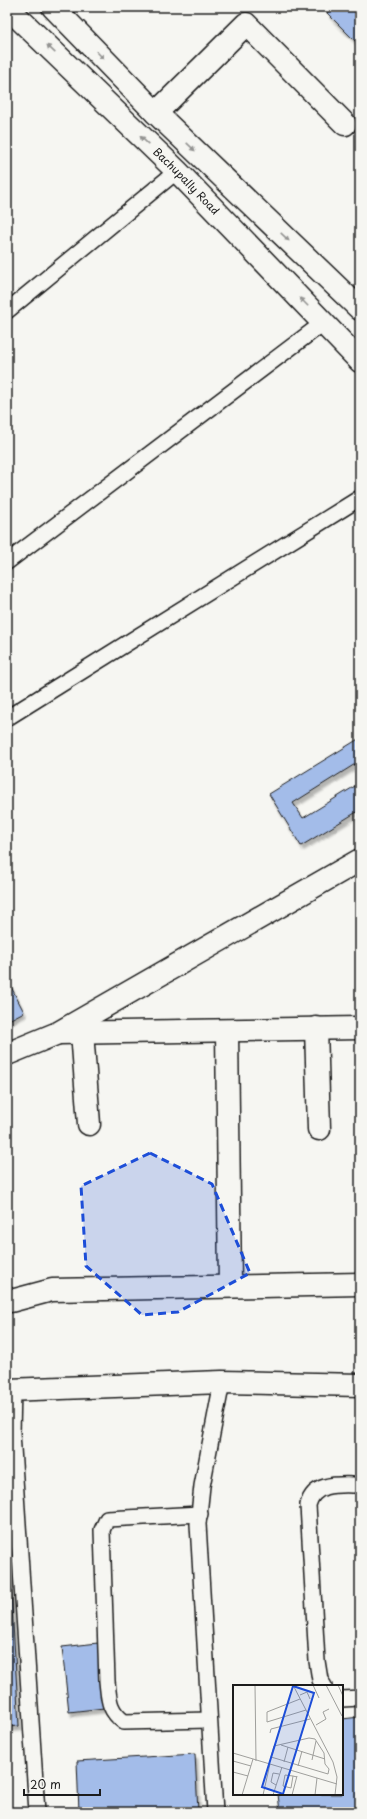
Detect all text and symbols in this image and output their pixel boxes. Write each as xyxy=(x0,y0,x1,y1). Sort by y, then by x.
one-way arrow xyxy=(46,45,55,54)
one-way arrow xyxy=(95,50,105,60)
one-way arrow xyxy=(139,135,149,145)
street label: Bachupally Road xyxy=(149,143,224,218)
one-way arrow xyxy=(186,143,197,152)
one-way arrow xyxy=(280,233,290,242)
one-way arrow xyxy=(299,297,309,307)
inset map xyxy=(233,1685,343,1795)
scale bar xyxy=(24,1771,100,1797)
text: 20 m xyxy=(30,1775,61,1793)

